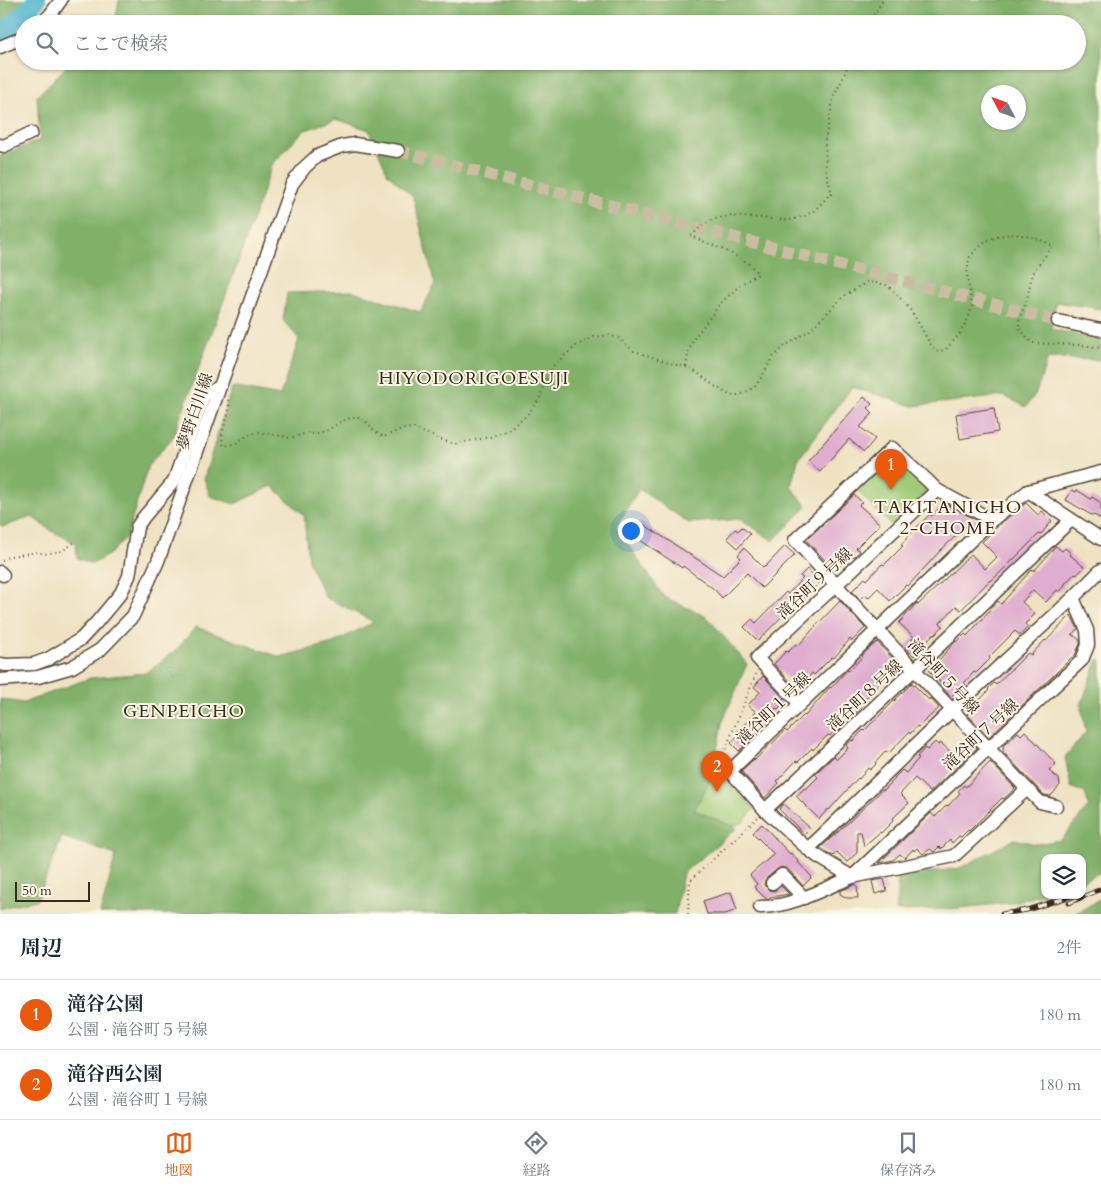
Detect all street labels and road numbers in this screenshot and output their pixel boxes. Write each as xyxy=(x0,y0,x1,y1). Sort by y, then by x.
street label: 夢野白川線 xyxy=(172,370,218,453)
street label: 滝谷町９号線 xyxy=(772,543,857,625)
street label: 滝谷町５号線 xyxy=(902,634,984,719)
street label: 滝谷町８号線 xyxy=(822,655,907,737)
street label: 滝谷町１号線 xyxy=(732,667,816,750)
street label: 滝谷町７号線 xyxy=(938,694,1023,776)

